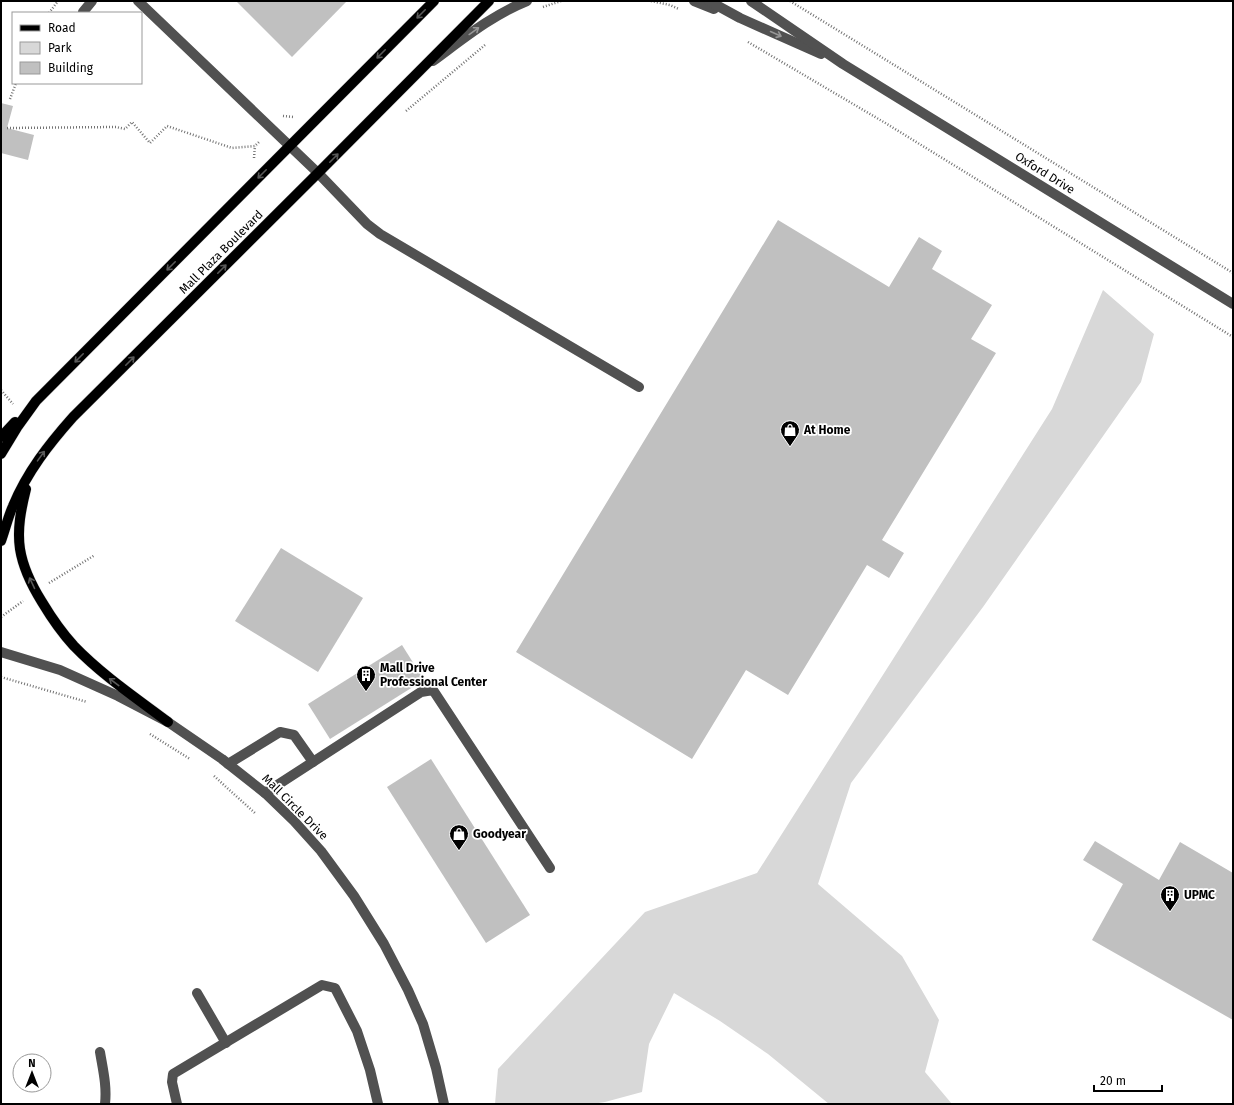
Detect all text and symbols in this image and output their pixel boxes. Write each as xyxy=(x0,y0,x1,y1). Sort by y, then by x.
one-way arrow xyxy=(416,9,426,19)
legend xyxy=(12,12,142,84)
text: Road xyxy=(48,21,76,35)
one-way arrow xyxy=(469,27,480,35)
one-way arrow xyxy=(769,31,781,38)
text: Park xyxy=(48,41,72,55)
one-way arrow xyxy=(376,49,386,59)
text: Building xyxy=(48,61,94,75)
street label: Oxford Drive xyxy=(1013,149,1077,197)
one-way arrow xyxy=(329,153,339,163)
one-way arrow xyxy=(257,169,267,179)
street label: Mall Plaza Boulevard xyxy=(176,207,266,297)
one-way arrow xyxy=(166,261,176,271)
one-way arrow xyxy=(217,264,227,274)
one-way arrow xyxy=(74,353,84,363)
one-way arrow xyxy=(125,356,135,366)
shop icon: At Home xyxy=(779,419,801,447)
place label: At Home xyxy=(803,423,851,437)
one-way arrow xyxy=(37,451,45,462)
one-way arrow xyxy=(28,577,35,589)
place label: Mall Drive Professional Center xyxy=(380,661,487,689)
building icon: Mall Drive Professional Center xyxy=(355,664,377,692)
one-way arrow xyxy=(109,678,120,686)
street label: Mall Circle Drive xyxy=(259,771,331,843)
shop icon: Goodyear xyxy=(448,823,470,851)
place label: Goodyear xyxy=(473,827,526,841)
building icon: UPMC xyxy=(1159,884,1181,912)
place label: UPMC xyxy=(1184,888,1215,902)
north arrow xyxy=(12,1053,52,1093)
text: N xyxy=(28,1057,36,1070)
scale bar xyxy=(1094,1067,1162,1093)
text: 20 m xyxy=(1100,1074,1126,1088)

